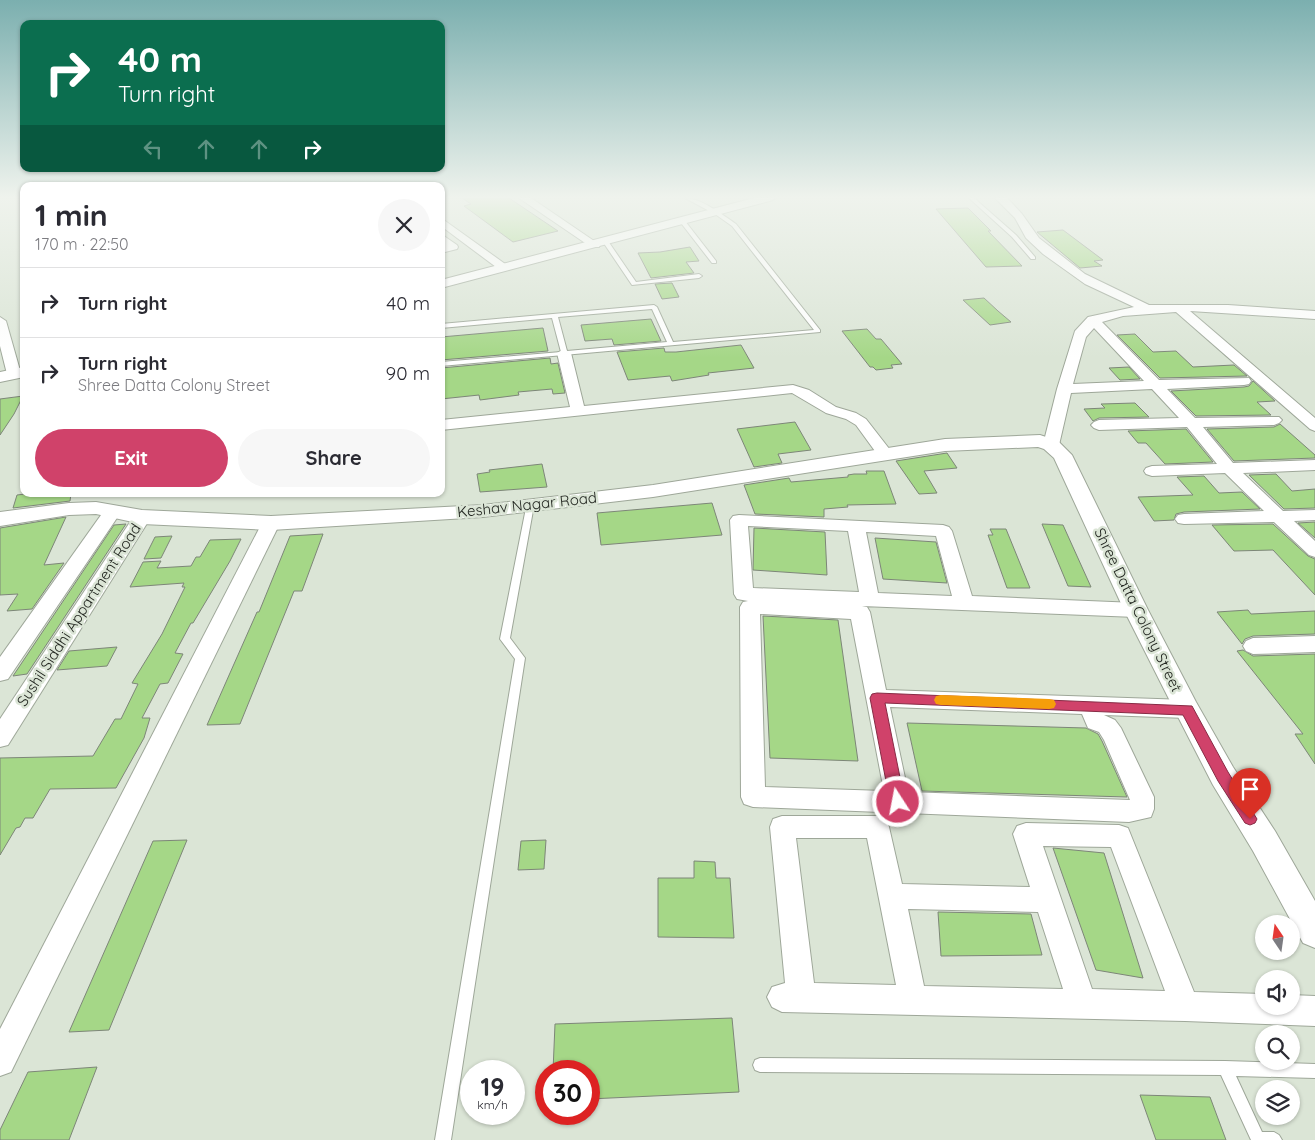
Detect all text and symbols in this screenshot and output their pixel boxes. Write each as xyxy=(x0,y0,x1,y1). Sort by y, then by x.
text: 40 m xyxy=(118,37,202,81)
icon: right xyxy=(35,40,100,105)
text: Turn right xyxy=(118,80,215,108)
icon: left xyxy=(139,135,167,163)
icon: ahead xyxy=(192,135,220,163)
icon: ahead xyxy=(245,135,273,163)
icon: right xyxy=(298,135,326,163)
text: 1 min xyxy=(35,196,108,234)
button: close xyxy=(378,199,430,251)
text: 170 m · 22:50 xyxy=(35,234,128,254)
icon: right xyxy=(35,289,63,317)
text: Turn right xyxy=(78,291,167,315)
text: 40 m xyxy=(386,291,430,315)
text: Turn right xyxy=(78,351,167,375)
icon: right xyxy=(35,359,63,387)
text: 90 m xyxy=(386,361,430,385)
text: Shree Datta Colony Street xyxy=(78,375,270,395)
button: Exit xyxy=(35,429,228,487)
button: Share xyxy=(238,429,430,487)
street label: Keshav Nagar Road xyxy=(456,488,598,521)
street label: Sushil Siddhi Appartment Road xyxy=(12,520,145,710)
street label: Shree Datta Colony Street xyxy=(1090,525,1186,695)
pin xyxy=(1229,768,1271,819)
position arrow xyxy=(871,775,923,827)
icon: arrive xyxy=(1236,775,1264,803)
north arrow xyxy=(1255,915,1300,960)
map controls xyxy=(1255,915,1300,1125)
button: sound xyxy=(1255,970,1300,1015)
button: search xyxy=(1255,1025,1300,1070)
speed limit sign: 30 xyxy=(535,1060,600,1125)
text: 19 xyxy=(481,1071,504,1102)
button: layers xyxy=(1255,1080,1300,1125)
text: km/h xyxy=(477,1097,508,1112)

